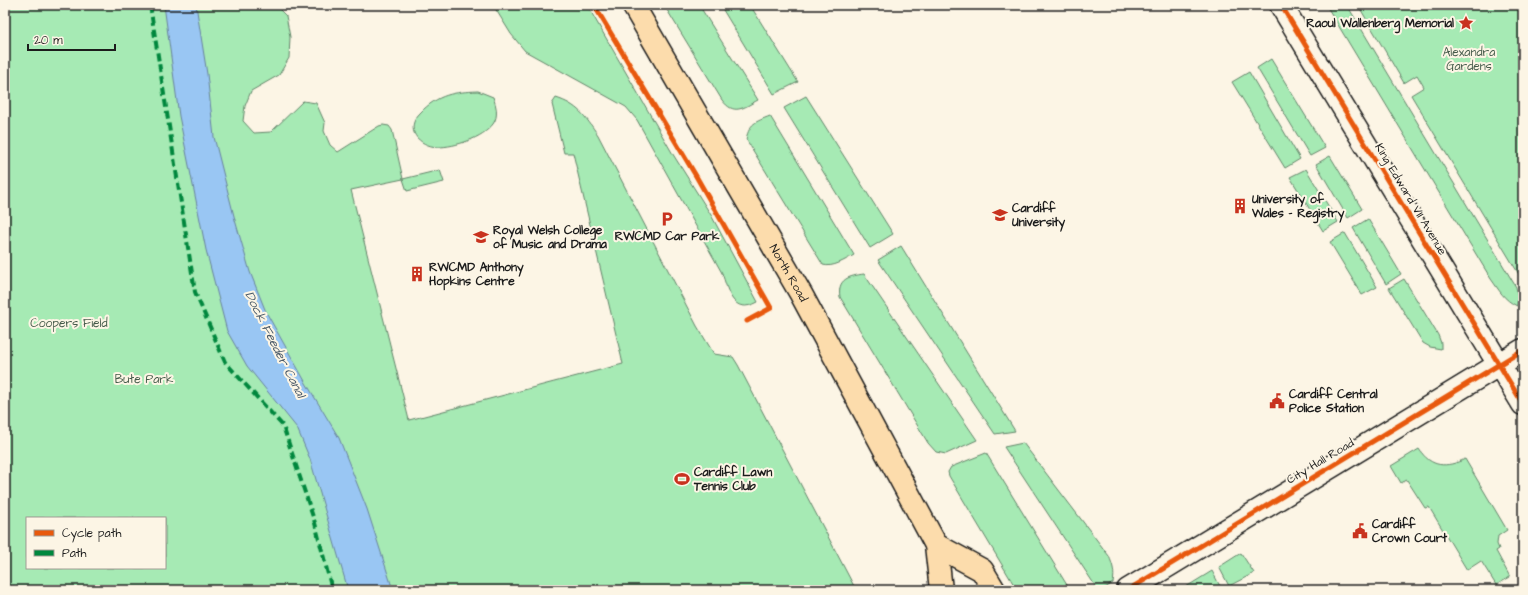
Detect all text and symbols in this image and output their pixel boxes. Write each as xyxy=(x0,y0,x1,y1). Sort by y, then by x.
place icon: Raoul Wallenberg Memorial xyxy=(1457,14,1475,32)
place label: Raoul Wallenberg Memorial xyxy=(1306,15,1454,34)
scale bar xyxy=(28,26,115,52)
text: 20 m xyxy=(34,32,63,49)
park label: Alexandra Gardens xyxy=(1443,44,1495,75)
street label: King Edward VII Avenue xyxy=(1370,140,1451,259)
place label: University of Wales - Registry xyxy=(1251,191,1345,224)
building icon: University of Wales - Registry xyxy=(1231,197,1249,215)
place label: Cardiff University xyxy=(1011,200,1066,232)
school or university icon: Cardiff University xyxy=(991,206,1009,224)
parking icon: RWCMD Car Park xyxy=(658,210,676,228)
place label: Royal Welsh College of Music and Drama xyxy=(493,222,608,253)
school or university icon: Royal Welsh College of Music and Drama xyxy=(472,228,490,246)
place label: RWCMD Car Park xyxy=(615,228,720,245)
street label: North Road xyxy=(765,241,812,305)
place label: RWCMD Anthony Hopkins Centre xyxy=(429,259,524,291)
building icon: RWCMD Anthony Hopkins Centre xyxy=(408,265,426,283)
water label: Dock Feeder Canal xyxy=(240,288,311,403)
park label: Coopers Field xyxy=(30,315,108,332)
park label: Bute Park xyxy=(115,371,174,388)
place label: Cardiff Central Police Station xyxy=(1289,386,1378,417)
public building icon: Cardiff Central Police Station xyxy=(1268,392,1286,410)
street label: City Hall Road xyxy=(1283,435,1358,489)
place label: Cardiff Lawn Tennis Club xyxy=(693,464,772,495)
sports icon: Cardiff Lawn Tennis Club xyxy=(673,470,691,488)
place label: Cardiff Crown Court xyxy=(1372,516,1447,547)
legend xyxy=(26,517,166,569)
public building icon: Cardiff Crown Court xyxy=(1351,522,1369,540)
text: Cycle path xyxy=(62,525,121,543)
text: Path xyxy=(62,545,87,562)

